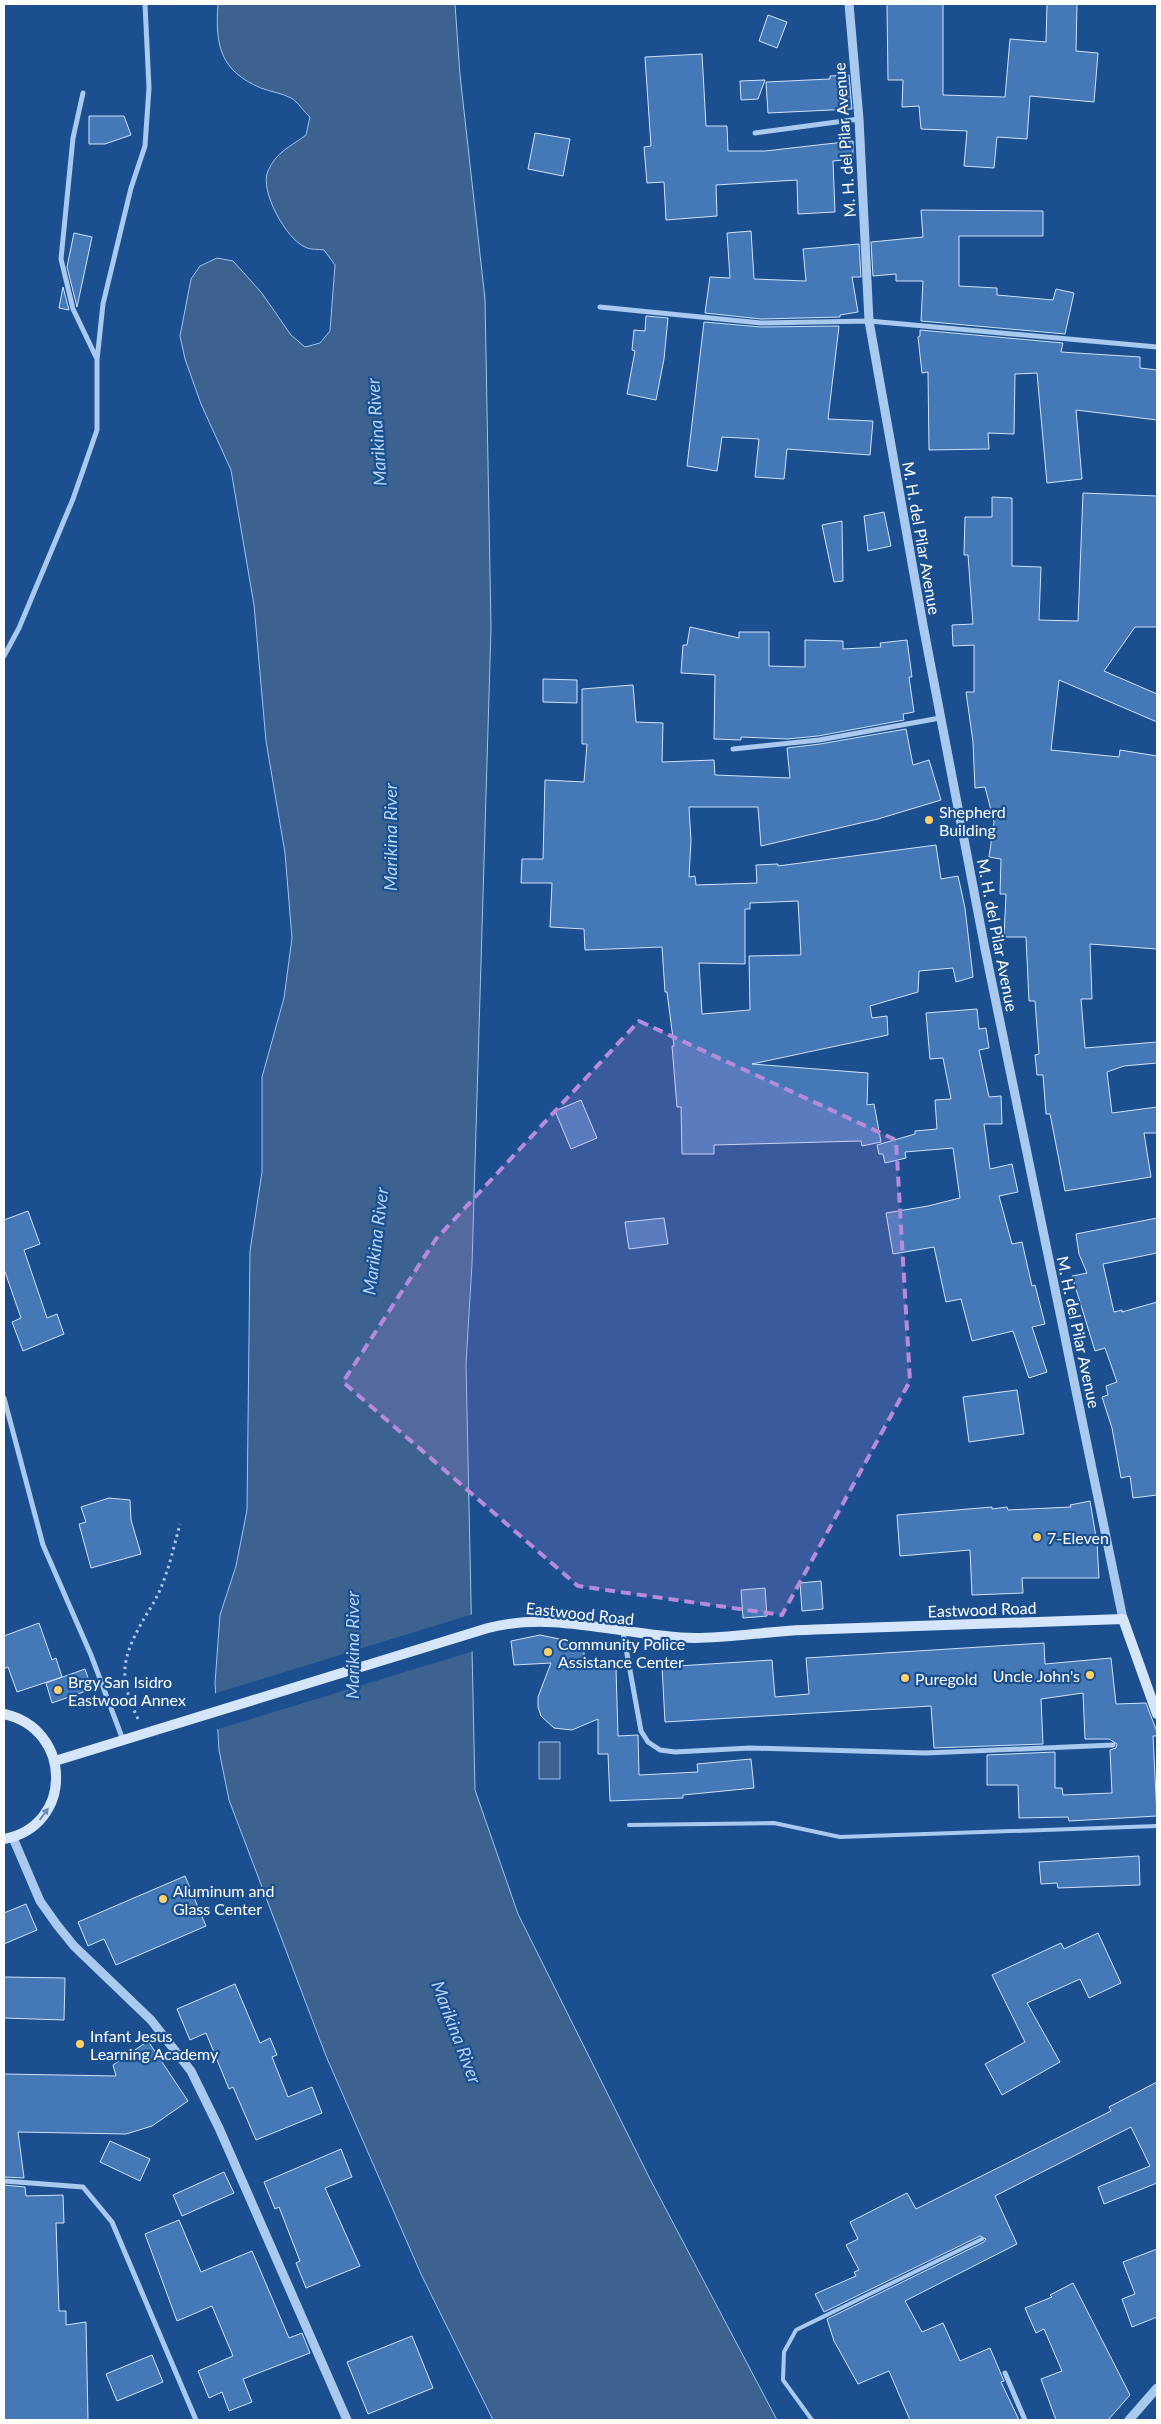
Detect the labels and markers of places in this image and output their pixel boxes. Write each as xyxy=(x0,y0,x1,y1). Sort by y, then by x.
place label: Shepherd Building xyxy=(939,802,1006,839)
marker: Shepherd Building xyxy=(923,814,935,826)
place label: 7-Eleven xyxy=(1047,1528,1109,1547)
marker: 7-Eleven xyxy=(1031,1531,1043,1543)
place label: Community Police Assistance Center xyxy=(558,1634,685,1671)
marker: Community Police Assistance Center xyxy=(542,1646,554,1658)
place label: Uncle John's xyxy=(993,1666,1080,1685)
place label: Puregold xyxy=(915,1669,977,1688)
marker: Uncle John's xyxy=(1084,1669,1096,1681)
place label: Brgy San Isidro Eastwood Annex xyxy=(68,1672,186,1709)
marker: Puregold xyxy=(899,1672,911,1684)
marker: Brgy San Isidro Eastwood Annex xyxy=(52,1684,64,1696)
place label: Aluminum and Glass Center xyxy=(173,1881,274,1918)
marker: Aluminum and Glass Center xyxy=(157,1893,169,1905)
place label: Infant Jesus Learning Academy xyxy=(90,2026,219,2063)
marker: Infant Jesus Learning Academy xyxy=(74,2038,86,2050)

